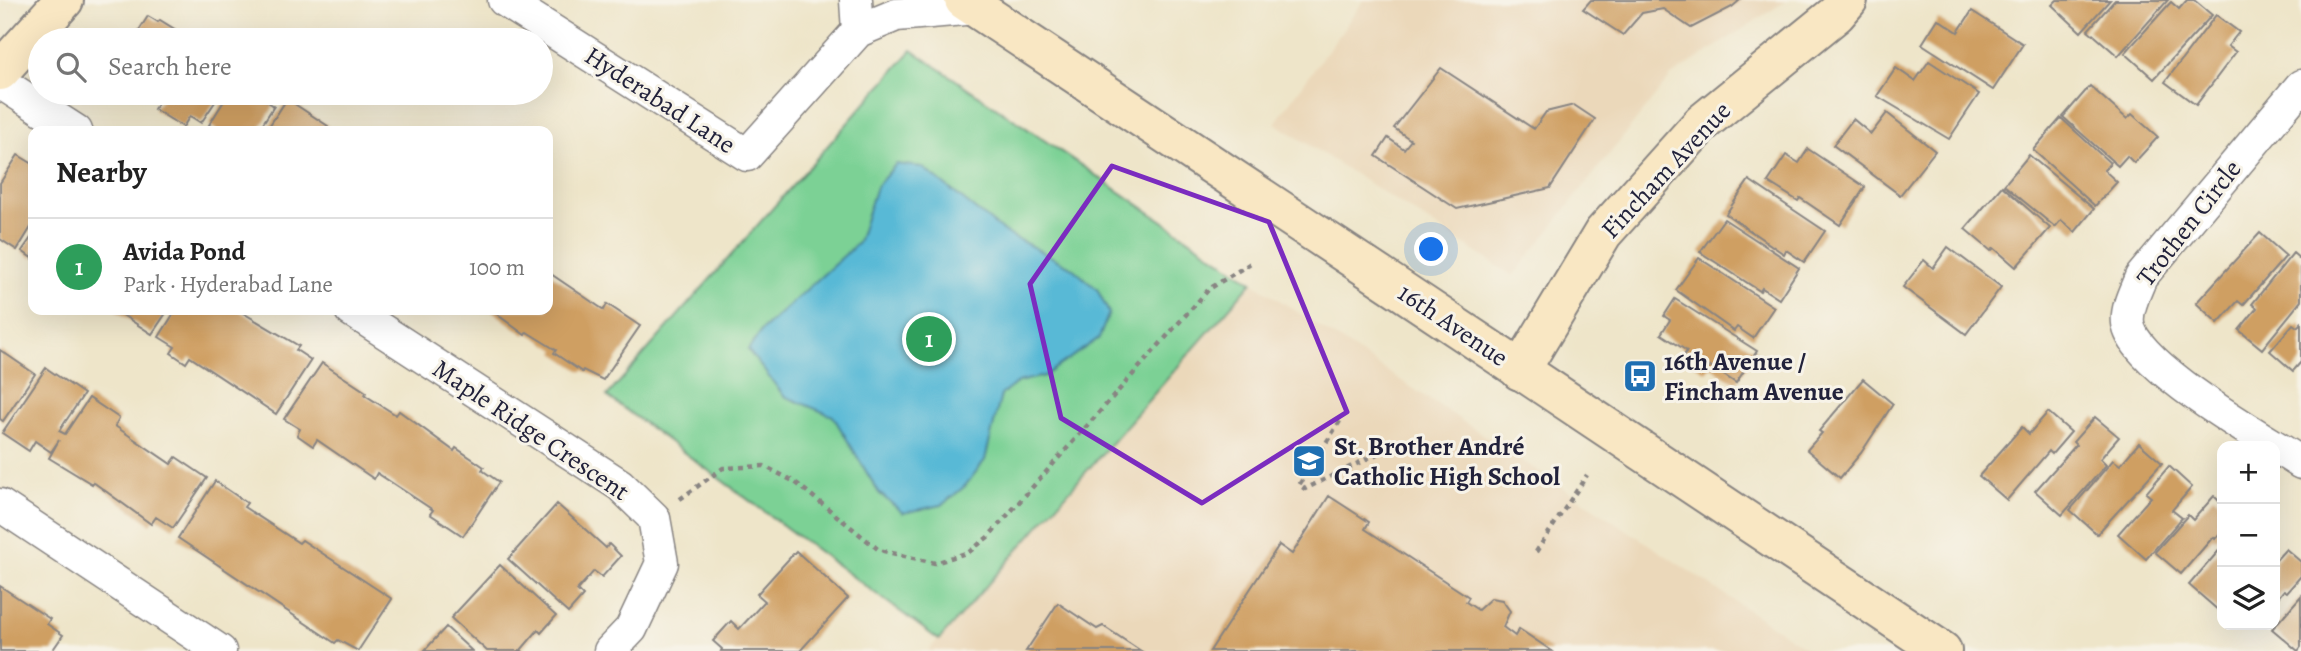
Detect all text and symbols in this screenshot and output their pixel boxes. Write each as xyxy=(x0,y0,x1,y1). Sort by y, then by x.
search box xyxy=(28,28,553,105)
street label: Hyderabad Lane xyxy=(578,38,742,162)
icon: search xyxy=(52,48,90,86)
text: Search here xyxy=(108,49,232,84)
street label: Fincham Avenue xyxy=(1593,94,1739,246)
text: Nearby xyxy=(56,152,147,192)
street label: Trothen Circle xyxy=(2129,153,2249,293)
your location xyxy=(1414,232,1448,266)
text: Avida Pond xyxy=(123,234,245,269)
text: 1 xyxy=(75,252,83,283)
text: 100 m xyxy=(469,252,525,283)
text: Park · Hyderabad Lane xyxy=(123,269,333,300)
street label: 16th Avenue xyxy=(1391,275,1515,375)
pin: 1 xyxy=(906,313,952,365)
place label: 16th Avenue / Fincham Avenue xyxy=(1664,344,1844,409)
street label: Maple Ridge Crescent xyxy=(426,351,637,509)
bus stop icon: 16th Avenue / Fincham Avenue xyxy=(1621,357,1659,395)
place label: St. Brother André Catholic High School xyxy=(1334,429,1560,494)
map controls xyxy=(2217,441,2280,630)
button: + xyxy=(2217,441,2280,504)
school or university icon: St. Brother André Catholic High School xyxy=(1290,442,1328,480)
button: − xyxy=(2217,504,2280,567)
button: layers xyxy=(2217,567,2280,630)

